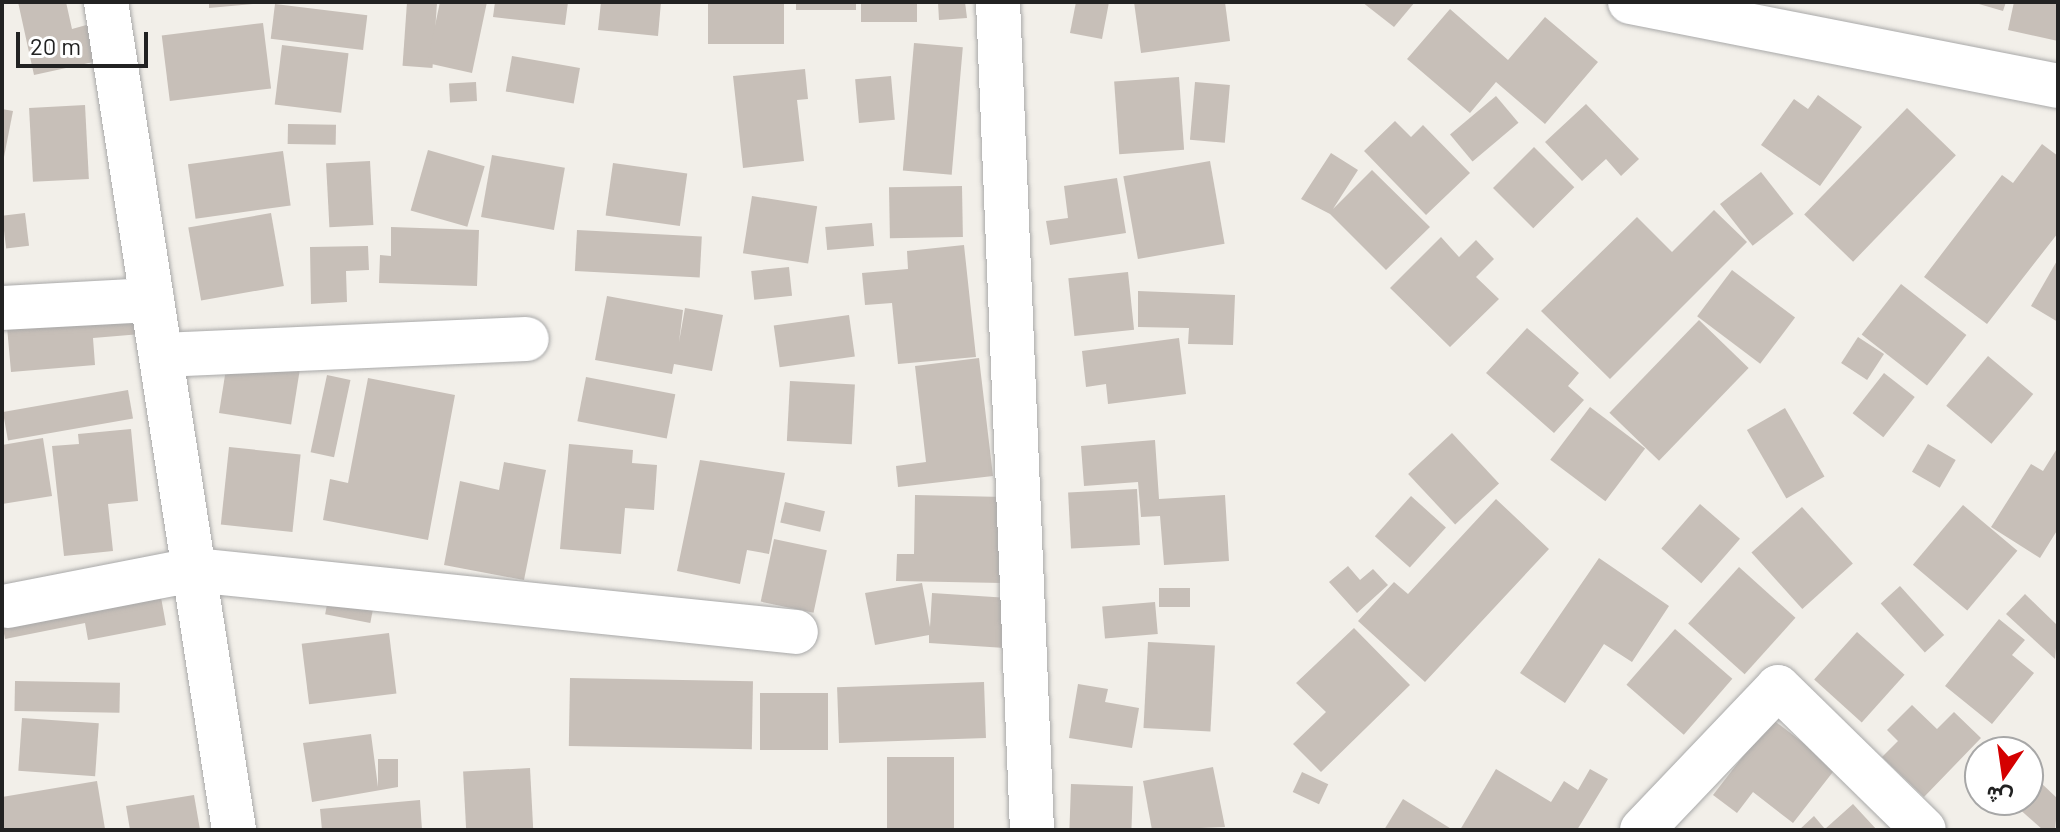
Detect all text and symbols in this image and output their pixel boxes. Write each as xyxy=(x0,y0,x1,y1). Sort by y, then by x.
scale bar xyxy=(20,16,152,66)
text: 20 m xyxy=(30,31,81,60)
north arrow xyxy=(1964,736,2044,816)
text: ش xyxy=(1983,782,2015,813)

